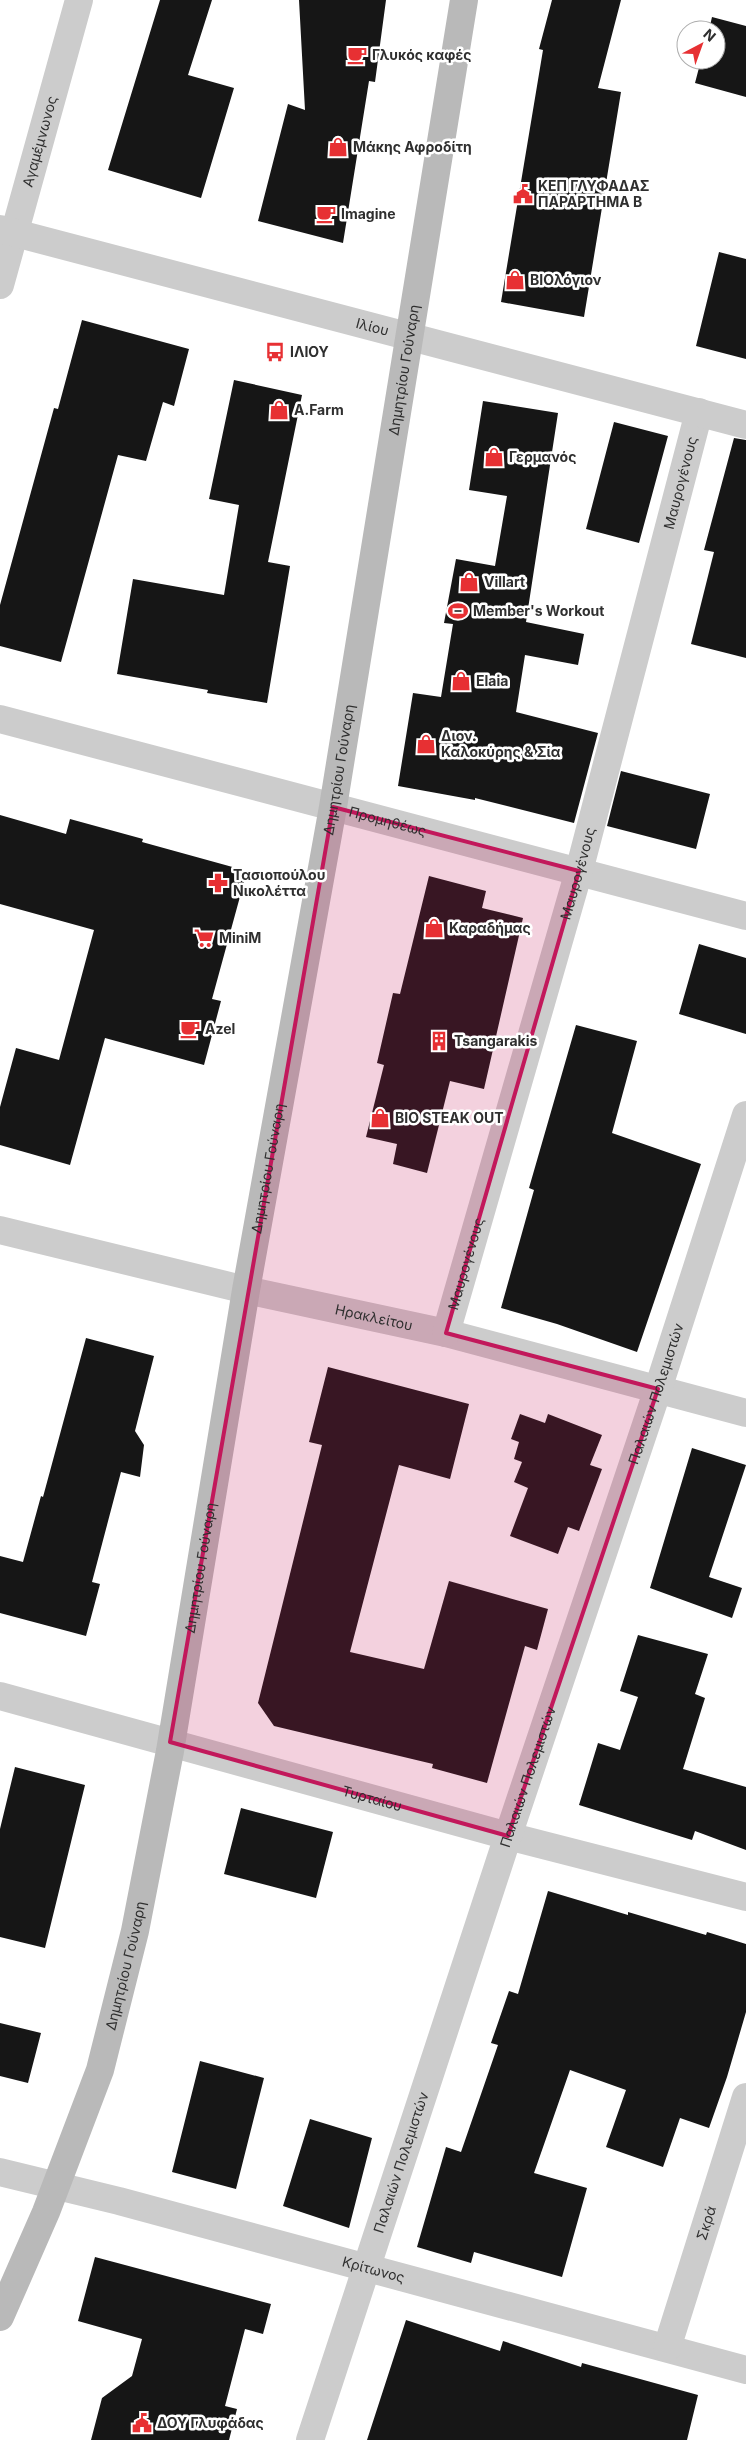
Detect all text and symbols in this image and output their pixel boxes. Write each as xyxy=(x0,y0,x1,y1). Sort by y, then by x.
north arrow xyxy=(676,20,726,70)
text: N xyxy=(700,25,719,45)
cafe icon: Γλυκός καφές xyxy=(346,44,368,66)
place label: Γλυκός καφές xyxy=(372,46,471,63)
street label: Αγαμέμνωνος xyxy=(19,94,60,189)
shop icon: Μάκης Αφροδίτη xyxy=(327,136,349,158)
place label: Μάκης Αφροδίτη xyxy=(353,138,472,155)
place label: ΚΕΠ ΓΛΥΦΑΔΑΣ ΠΑΡΑΡΤΗΜΑ Β xyxy=(538,177,650,210)
public building icon: ΚΕΠ ΓΛΥΦΑΔΑΣ ΠΑΡΑΡΤΗΜΑ Β xyxy=(512,183,534,205)
cafe icon: Imagine xyxy=(315,203,337,225)
place label: Imagine xyxy=(341,205,396,222)
shop icon: ΒΙΟλόγιον xyxy=(504,269,526,291)
place label: ΒΙΟλόγιον xyxy=(530,271,602,288)
street label: Δημητρίου Γούναρη xyxy=(384,303,422,436)
street label: Ιλίου xyxy=(354,314,391,339)
bus stop icon: ΙΛΙΟΥ xyxy=(264,341,286,363)
place label: ΙΛΙΟΥ xyxy=(290,343,329,360)
shop icon: A.Farm xyxy=(268,399,290,421)
place label: A.Farm xyxy=(294,401,344,418)
street label: Μαυρογένους xyxy=(660,434,700,531)
shop icon: Γερμανός xyxy=(483,446,505,468)
place label: Γερμανός xyxy=(509,448,576,465)
shop icon: Villart xyxy=(458,571,480,593)
place label: Villart xyxy=(484,573,525,590)
sports icon: Member's Workout xyxy=(447,600,469,622)
place label: Member's Workout xyxy=(473,602,604,619)
shop icon: Elaia xyxy=(450,670,472,692)
place label: Elaia xyxy=(476,672,508,689)
street label: Δημητρίου Γούναρη xyxy=(319,703,358,836)
place label: Διον. Καλοκύρης & Σία xyxy=(441,727,561,760)
shop icon: Διον. Καλοκύρης & Σία xyxy=(415,733,437,755)
street label: Προμηθέως xyxy=(347,803,428,839)
street label: Μαυρογένους xyxy=(556,825,598,922)
place label: Τασιοπούλου Νικολέττα xyxy=(233,866,325,899)
pharmacy icon: Τασιοπούλου Νικολέττα xyxy=(207,872,229,894)
shop icon: Καραδήμας xyxy=(423,917,445,939)
place label: Καραδήμας xyxy=(449,919,531,936)
supermarket icon: MiniM xyxy=(193,927,215,949)
place label: MiniM xyxy=(219,929,261,946)
cafe icon: Azel xyxy=(179,1018,201,1040)
place label: Azel xyxy=(205,1020,235,1037)
building icon: Tsangarakis xyxy=(428,1030,450,1052)
place label: Tsangarakis xyxy=(454,1032,538,1049)
street label: Δημητρίου Γούναρη xyxy=(247,1102,287,1235)
shop icon: BIO STEAK OUT xyxy=(369,1107,391,1129)
place label: BIO STEAK OUT xyxy=(395,1109,504,1126)
street label: Μαυρογένους xyxy=(444,1216,487,1312)
street label: Ηρακλείτου xyxy=(334,1300,414,1334)
street label: Παλαιών Πολεμιστών xyxy=(624,1321,687,1466)
street label: Δημητρίου Γούναρη xyxy=(181,1501,219,1634)
street label: Παλαιών Πολεμιστών xyxy=(496,1704,559,1849)
street label: Τυρταίου xyxy=(340,1782,404,1814)
street label: Δημητρίου Γούναρη xyxy=(101,1900,149,2032)
street label: Παλαιών Πολεμιστών xyxy=(369,2090,432,2235)
street label: Σκρά xyxy=(693,2204,719,2242)
street label: Κρίτωνος xyxy=(340,2253,407,2286)
public building icon: ΔΟΥ Γλυφάδας xyxy=(131,2412,153,2434)
place label: ΔΟΥ Γλυφάδας xyxy=(157,2414,264,2431)

